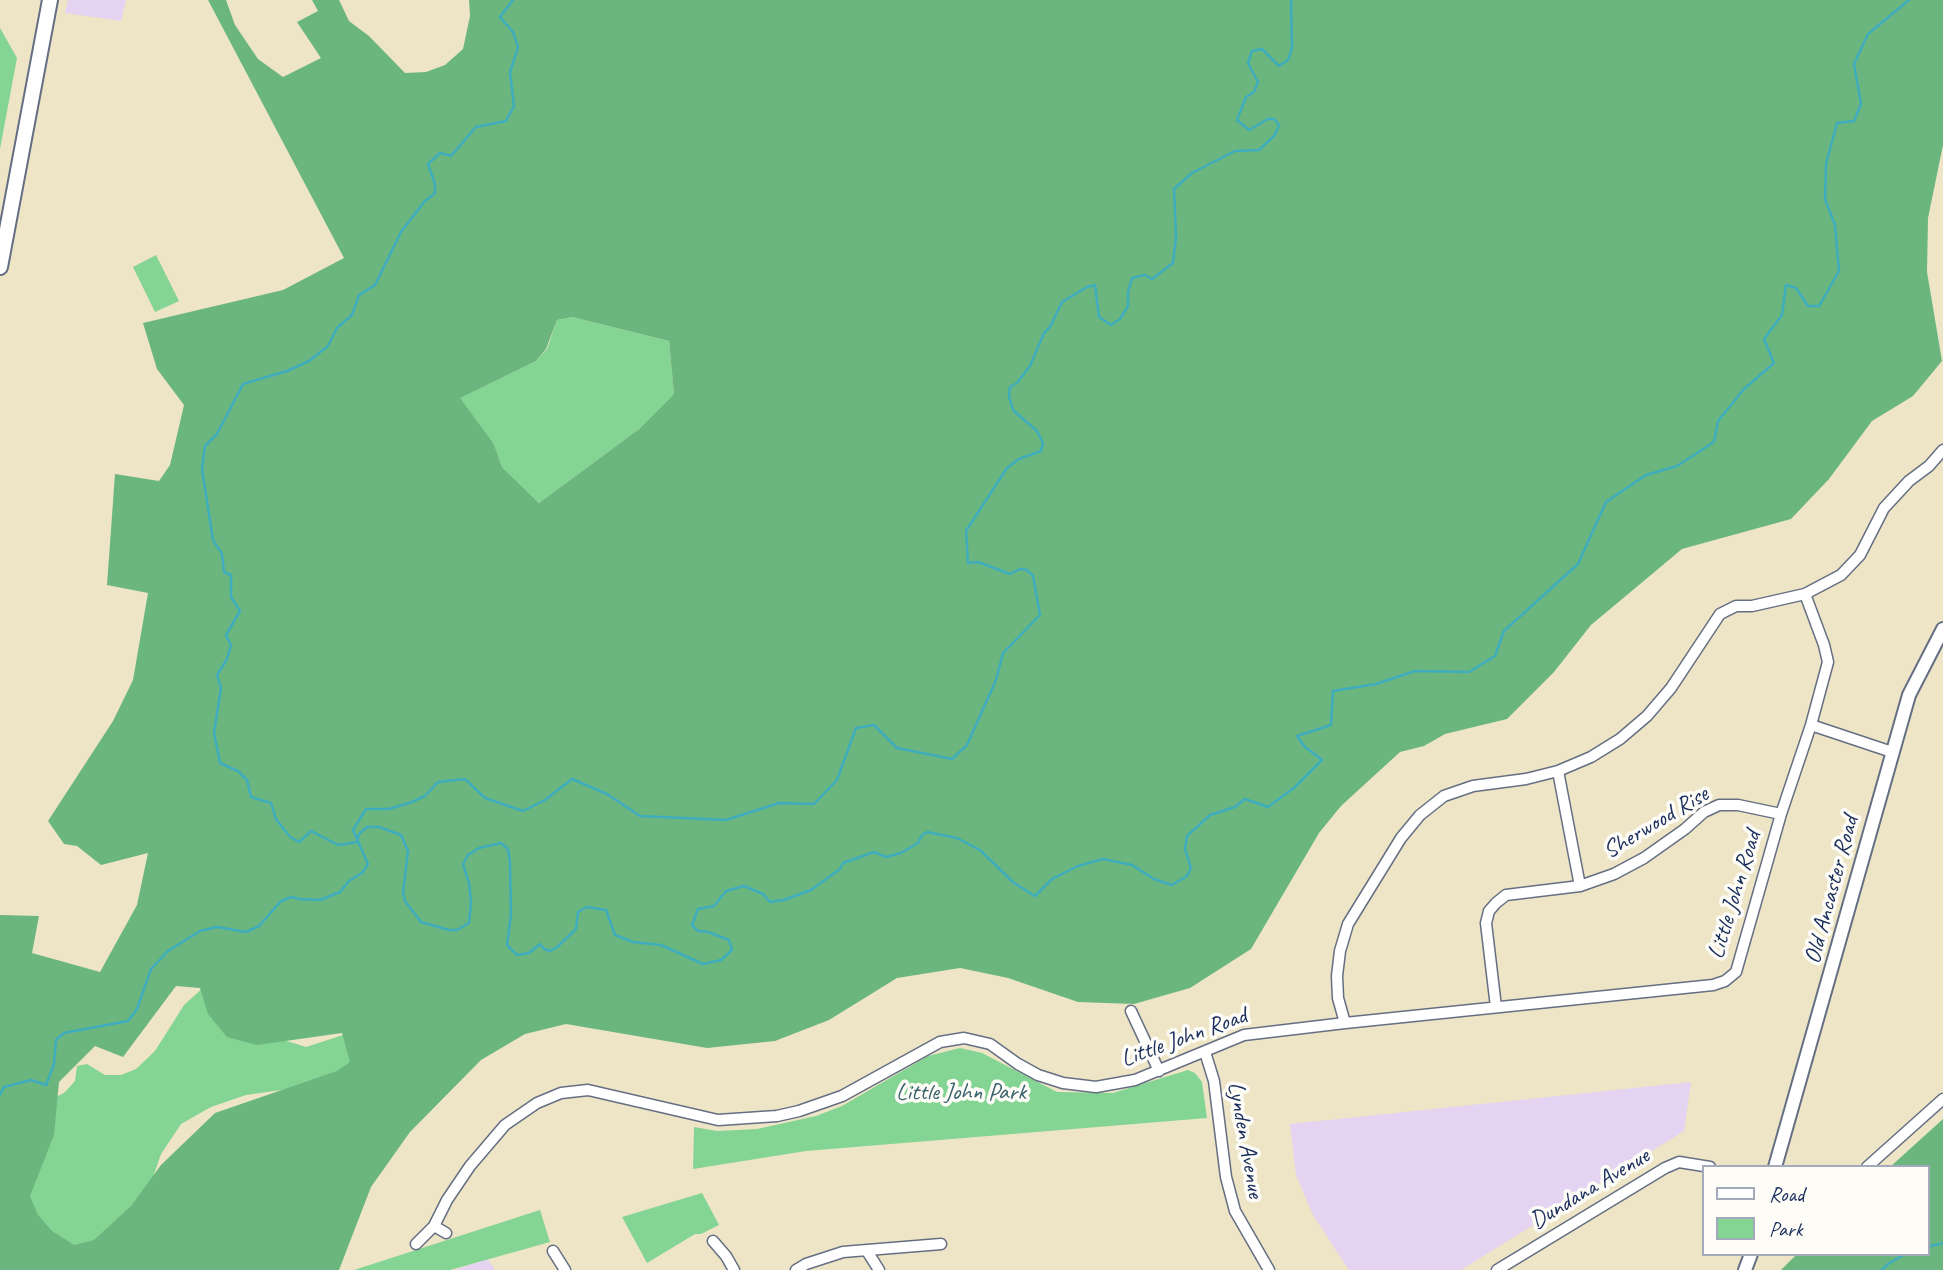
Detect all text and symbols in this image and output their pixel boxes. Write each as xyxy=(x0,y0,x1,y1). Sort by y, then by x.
street label: Sherwood Rise xyxy=(1598,780,1714,866)
street label: Old Ancaster Road xyxy=(1798,813,1866,967)
street label: Little John Road xyxy=(1702,828,1768,962)
street label: Little John Road xyxy=(1117,1002,1251,1074)
park label: Little John Park xyxy=(896,1079,1026,1107)
street label: Lynden Avenue xyxy=(1221,1080,1269,1200)
street label: Dundana Avenue xyxy=(1525,1142,1655,1236)
legend xyxy=(1702,1165,1929,1256)
text: Road xyxy=(1769,1181,1804,1207)
text: Park xyxy=(1769,1216,1802,1242)

